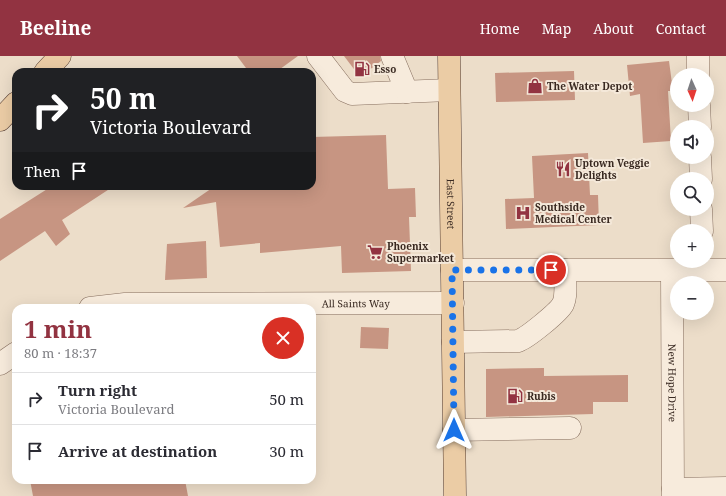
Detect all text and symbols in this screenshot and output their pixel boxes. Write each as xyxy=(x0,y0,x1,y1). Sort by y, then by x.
text: Beeline xyxy=(20,15,91,41)
text: Home xyxy=(480,19,520,38)
text: Map xyxy=(542,19,571,38)
text: About xyxy=(593,19,634,38)
text: Contact xyxy=(656,19,706,38)
fuel station icon: Esso xyxy=(353,60,371,78)
place label: Esso xyxy=(374,62,396,76)
north arrow xyxy=(670,68,714,112)
map controls xyxy=(670,68,714,320)
shop icon: The Water Depot xyxy=(526,77,544,95)
text: 50 m xyxy=(90,79,157,117)
place label: The Water Depot xyxy=(547,79,632,93)
icon: right xyxy=(24,84,76,136)
text: Victoria Boulevard xyxy=(90,115,251,139)
button: sound xyxy=(670,120,714,164)
place label: Uptown Veggie Delights xyxy=(575,156,650,182)
icon: arrive xyxy=(68,160,90,182)
restaurant icon: Uptown Veggie Delights xyxy=(554,160,572,178)
text: Then xyxy=(24,161,60,181)
button: search xyxy=(670,172,714,216)
street label: East Street xyxy=(444,179,458,230)
place label: Southside Medical Center xyxy=(535,200,612,226)
hospital icon: Southside Medical Center xyxy=(514,204,532,222)
button: + xyxy=(670,224,714,268)
place label: Phoenix Supermarket xyxy=(387,239,454,265)
supermarket icon: Phoenix Supermarket xyxy=(366,243,384,261)
pin xyxy=(534,253,568,287)
icon: arrive xyxy=(540,259,562,281)
button: − xyxy=(670,276,714,320)
street label: All Saints Way xyxy=(322,296,390,310)
text: 1 min xyxy=(24,312,92,345)
button: close xyxy=(262,317,304,359)
text: 80 m · 18:37 xyxy=(24,344,97,362)
street label: New Hope Drive xyxy=(665,344,680,422)
text: Turn right xyxy=(58,380,137,400)
fuel station icon: Rubis xyxy=(506,387,524,405)
icon: right xyxy=(24,388,46,410)
text: 50 m xyxy=(269,389,304,409)
place label: Rubis xyxy=(527,389,556,403)
text: Victoria Boulevard xyxy=(58,400,175,418)
position arrow xyxy=(433,409,475,451)
icon: arrive xyxy=(24,440,46,462)
text: Arrive at destination xyxy=(58,441,217,461)
text: 30 m xyxy=(269,441,304,461)

